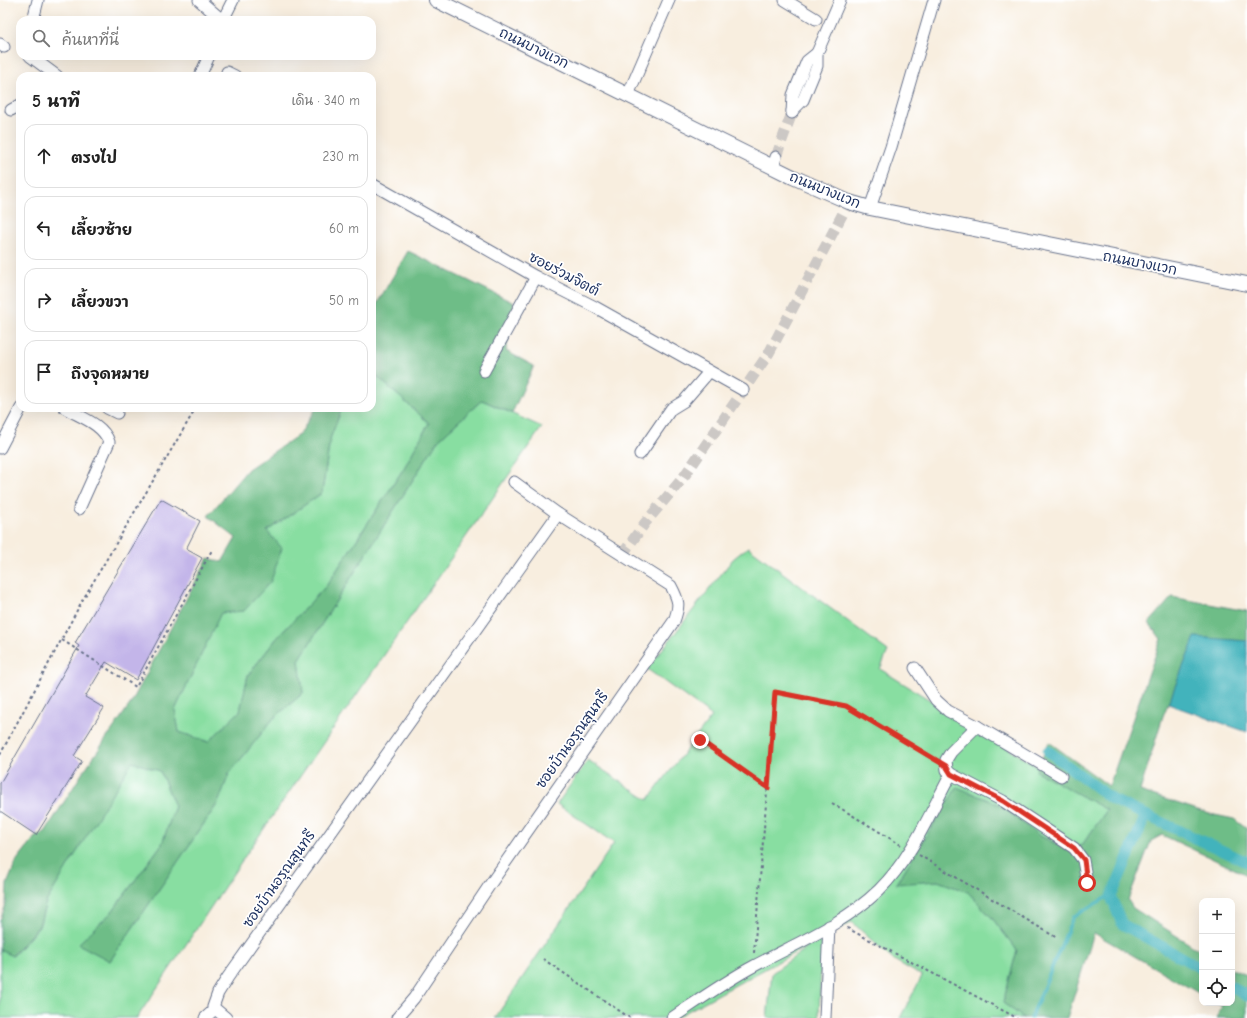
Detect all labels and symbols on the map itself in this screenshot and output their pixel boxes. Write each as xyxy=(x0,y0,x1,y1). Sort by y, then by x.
street label: ถนนบางแวก xyxy=(496,24,572,72)
street label: ถนนบางแวก xyxy=(787,168,863,212)
street label: ซอยร่วมจิตต์ xyxy=(526,247,603,300)
street label: ถนนบางแวก xyxy=(1101,247,1179,279)
street label: ซอยบ้านอรุณสุนทรี xyxy=(532,688,613,792)
route end xyxy=(691,731,709,749)
street label: ซอยบ้านอรุณสุนทรี xyxy=(239,827,320,931)
route start xyxy=(1078,874,1096,892)

